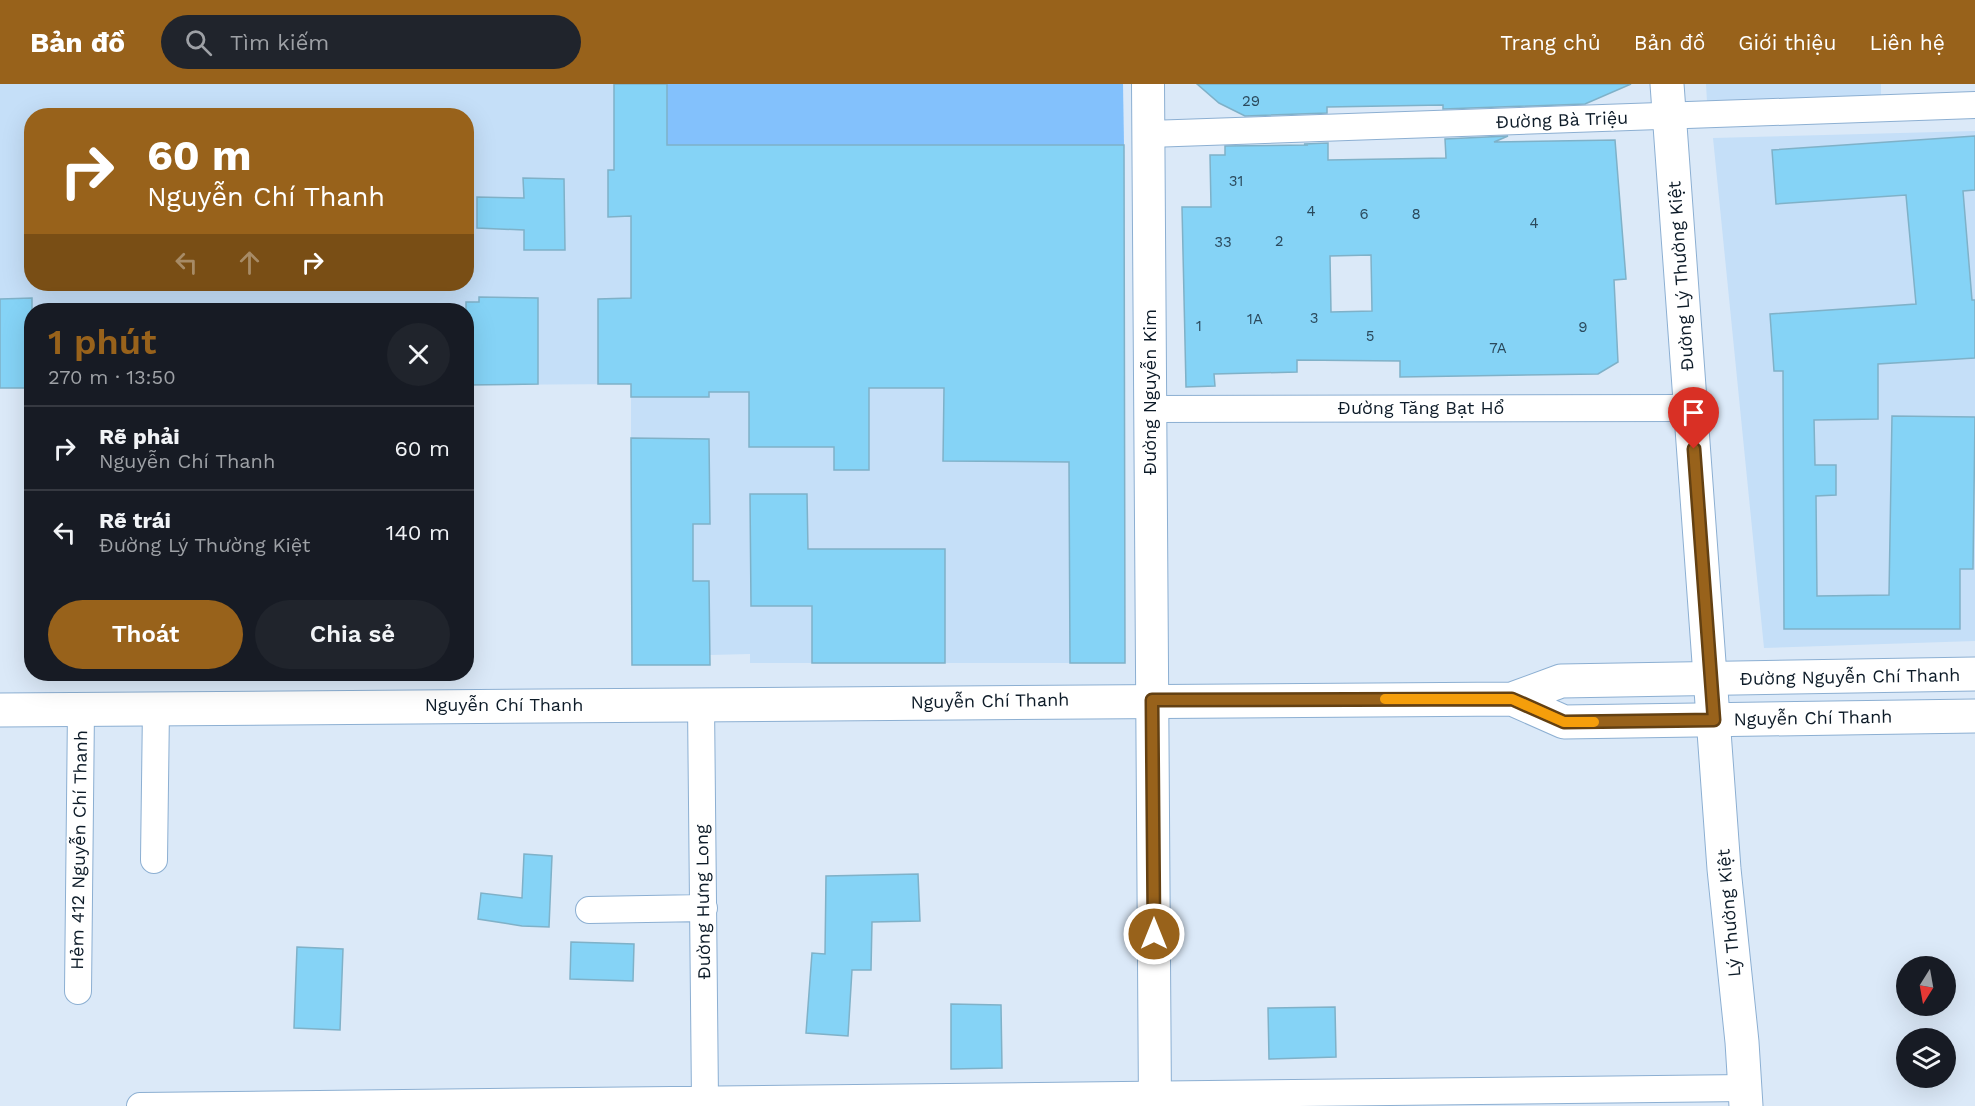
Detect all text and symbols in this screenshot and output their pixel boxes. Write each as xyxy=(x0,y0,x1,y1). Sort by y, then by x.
search box xyxy=(161,15,581,69)
text: Bản đồ xyxy=(30,26,125,59)
icon: search xyxy=(182,26,215,59)
text: Tìm kiếm xyxy=(230,30,329,55)
text: Trang chủ xyxy=(1500,30,1601,55)
text: Bản đồ xyxy=(1634,30,1705,55)
text: Giới thiệu xyxy=(1738,30,1836,55)
text: Liên hệ xyxy=(1869,30,1945,55)
house number: 29 xyxy=(1242,92,1260,110)
street label: Đường Bà Triệu xyxy=(1495,107,1629,132)
text: 60 m xyxy=(147,131,251,180)
icon: right xyxy=(48,132,126,210)
house number: 31 xyxy=(1229,172,1243,190)
street label: Đường Lý Thường Kiệt xyxy=(1663,180,1698,372)
text: Nguyễn Chí Thanh xyxy=(147,181,385,213)
house number: 4 xyxy=(1306,202,1316,220)
house number: 6 xyxy=(1359,205,1369,223)
house number: 8 xyxy=(1411,205,1421,223)
house number: 4 xyxy=(1529,214,1539,232)
house number: 2 xyxy=(1275,232,1283,250)
house number: 33 xyxy=(1214,233,1232,251)
icon: left xyxy=(170,246,203,279)
icon: ahead xyxy=(233,246,266,279)
icon: right xyxy=(296,246,329,279)
street label: Đường Nguyễn Kim xyxy=(1139,309,1160,475)
house number: 3 xyxy=(1310,309,1318,327)
house number: 1A xyxy=(1247,310,1263,328)
house number: 1 xyxy=(1196,317,1202,335)
house number: 9 xyxy=(1578,318,1588,336)
text: 1 phút xyxy=(48,321,157,363)
button: close xyxy=(387,323,450,386)
house number: 5 xyxy=(1366,327,1374,345)
house number: 7A xyxy=(1489,339,1507,357)
text: 270 m · 13:50 xyxy=(48,365,176,389)
pin xyxy=(1668,387,1719,449)
icon: arrive xyxy=(1677,396,1710,429)
street label: Đường Tăng Bạt Hổ xyxy=(1338,397,1504,418)
text: Rẽ phải xyxy=(99,424,180,449)
icon: right xyxy=(48,432,81,465)
text: 60 m xyxy=(394,436,450,461)
text: Nguyễn Chí Thanh xyxy=(99,449,275,473)
text: Rẽ trái xyxy=(99,508,171,533)
icon: left xyxy=(48,516,81,549)
text: 140 m xyxy=(386,520,450,545)
text: Đường Lý Thường Kiệt xyxy=(99,533,310,557)
button: Thoát xyxy=(48,600,243,669)
button: Chia sẻ xyxy=(255,600,450,669)
street label: Đường Nguyễn Chí Thanh xyxy=(1739,664,1961,689)
street label: Nguyễn Chí Thanh xyxy=(910,689,1070,712)
street label: Nguyễn Chí Thanh xyxy=(425,694,583,715)
street label: Nguyễn Chí Thanh xyxy=(1733,706,1893,729)
street label: Hẻm 412 Nguyễn Chí Thanh xyxy=(66,730,91,970)
street label: Đường Hưng Long xyxy=(691,824,714,980)
street label: Lý Thường Kiệt xyxy=(1712,848,1745,978)
position arrow xyxy=(1122,902,1186,966)
north arrow xyxy=(1896,956,1956,1016)
map controls xyxy=(1896,956,1956,1088)
button: layers xyxy=(1896,1028,1956,1088)

